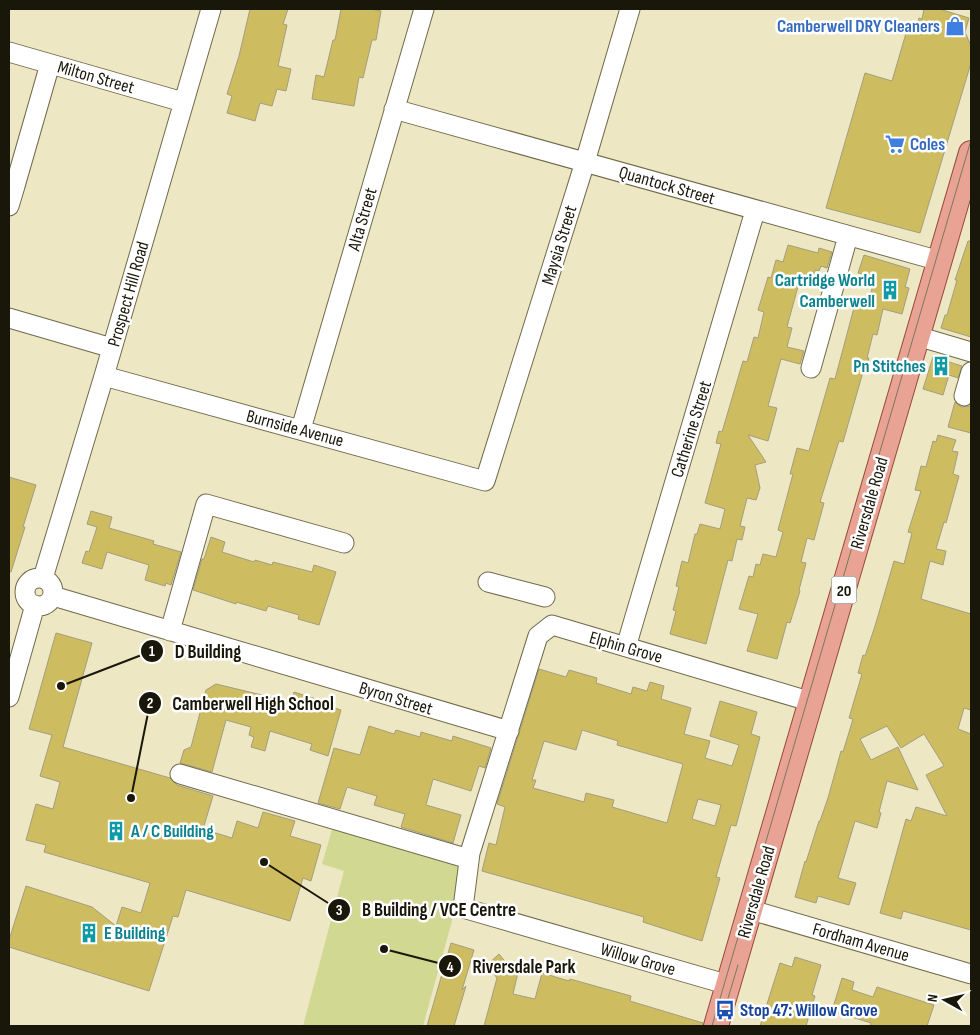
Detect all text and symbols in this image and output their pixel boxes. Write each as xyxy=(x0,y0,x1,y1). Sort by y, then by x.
shop icon: Camberwell DRY Cleaners xyxy=(944,15,966,37)
place label: Camberwell DRY Cleaners xyxy=(777,16,940,37)
street label: Milton Street xyxy=(55,57,137,99)
supermarket icon: Coles xyxy=(884,133,906,155)
place label: Coles xyxy=(910,134,945,155)
street label: Quantock Street xyxy=(616,162,718,209)
street label: Alta Street xyxy=(343,185,382,254)
street label: Maysia Street xyxy=(537,202,582,287)
street label: Prospect Hill Road xyxy=(103,239,154,349)
place label: Cartridge World Camberwell xyxy=(775,270,875,312)
building icon: Cartridge World Camberwell xyxy=(879,279,901,301)
building icon: Pn Stitches xyxy=(930,355,952,377)
place label: Pn Stitches xyxy=(853,356,926,377)
street label: Catherine Street xyxy=(667,378,716,480)
street label: Burnside Avenue xyxy=(244,405,346,452)
street label: Riversdale Road xyxy=(846,455,893,552)
road number: 20 xyxy=(832,576,856,604)
street label: Elphin Grove xyxy=(587,627,665,668)
callout: D Building xyxy=(140,634,251,668)
text: D Building xyxy=(175,641,241,664)
text: 1 xyxy=(149,642,155,661)
street label: Byron Street xyxy=(357,677,436,720)
callout: Camberwell High School xyxy=(137,686,344,720)
text: Camberwell High School xyxy=(172,693,334,716)
text: 2 xyxy=(147,694,153,713)
building icon: A / C Building xyxy=(105,820,127,842)
place label: A / C Building xyxy=(130,821,214,842)
street label: Riversdale Road xyxy=(733,844,780,941)
callout: B Building / VCE Centre xyxy=(327,893,526,927)
text: B Building / VCE Centre xyxy=(362,899,516,922)
text: 3 xyxy=(336,901,343,920)
street label: Fordham Avenue xyxy=(810,919,912,966)
building icon: E Building xyxy=(78,922,100,944)
place label: E Building xyxy=(104,923,166,944)
street label: Willow Grove xyxy=(598,939,678,980)
callout: Riversdale Park xyxy=(438,949,586,983)
text: Riversdale Park xyxy=(472,956,576,979)
text: 4 xyxy=(447,958,454,977)
north arrow xyxy=(920,975,970,1025)
text: N xyxy=(924,993,942,1003)
bus stop icon: Stop 47: Willow Grove xyxy=(714,999,736,1021)
place label: Stop 47: Willow Grove xyxy=(740,1000,878,1021)

